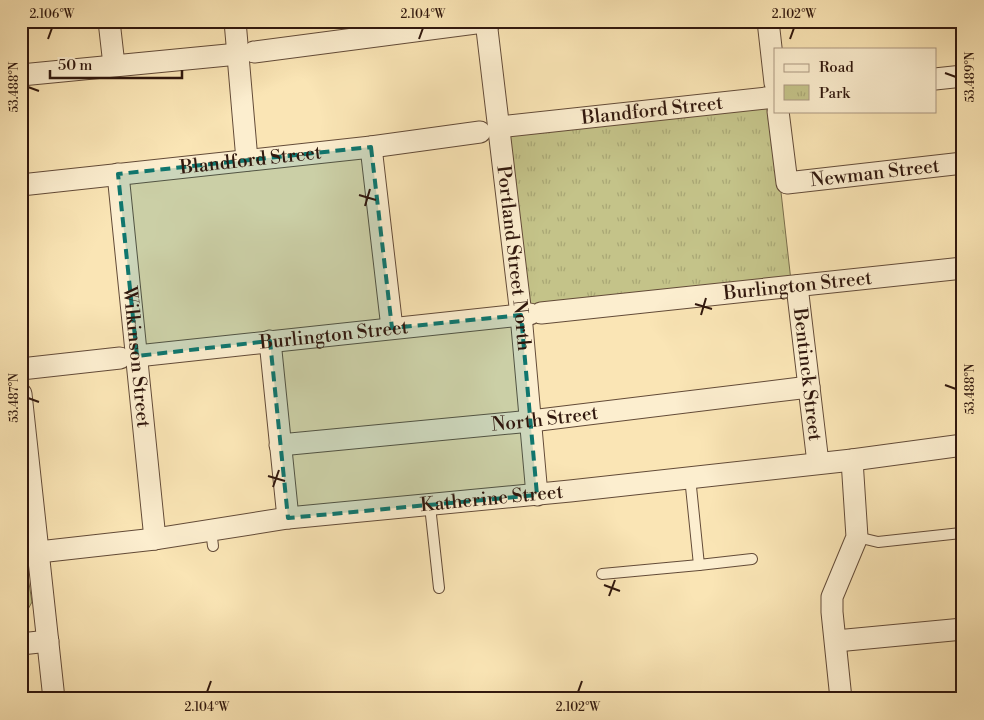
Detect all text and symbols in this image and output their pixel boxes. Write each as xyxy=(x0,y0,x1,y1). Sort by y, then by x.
text: 2.106°W xyxy=(29,7,76,22)
text: 2.104°W xyxy=(401,7,447,22)
text: 2.102°W xyxy=(772,7,817,22)
scale bar xyxy=(50,48,182,80)
legend xyxy=(774,48,936,112)
text: 53.489°N xyxy=(963,51,978,103)
text: 50 m xyxy=(58,56,92,75)
text: Road xyxy=(819,58,854,77)
text: 53.488°N xyxy=(7,61,22,113)
text: Park xyxy=(819,84,851,103)
street label: Blandford Street xyxy=(579,91,724,130)
street label: Blandford Street xyxy=(178,140,323,180)
street label: Newman Street xyxy=(809,154,941,192)
street label: Portland Street North xyxy=(491,164,536,352)
street label: Burlington Street xyxy=(721,266,873,306)
street label: Wilkinson Street xyxy=(117,284,156,429)
street label: Bentinck Street xyxy=(788,306,827,442)
street label: Burlington Street xyxy=(257,315,410,355)
text: 53.488°N xyxy=(963,363,978,415)
text: 53.487°N xyxy=(7,373,22,423)
street label: North Street xyxy=(490,401,600,437)
street label: Katherine Street xyxy=(419,480,564,517)
text: 2.104°W xyxy=(185,700,231,715)
text: 2.102°W xyxy=(556,700,601,715)

